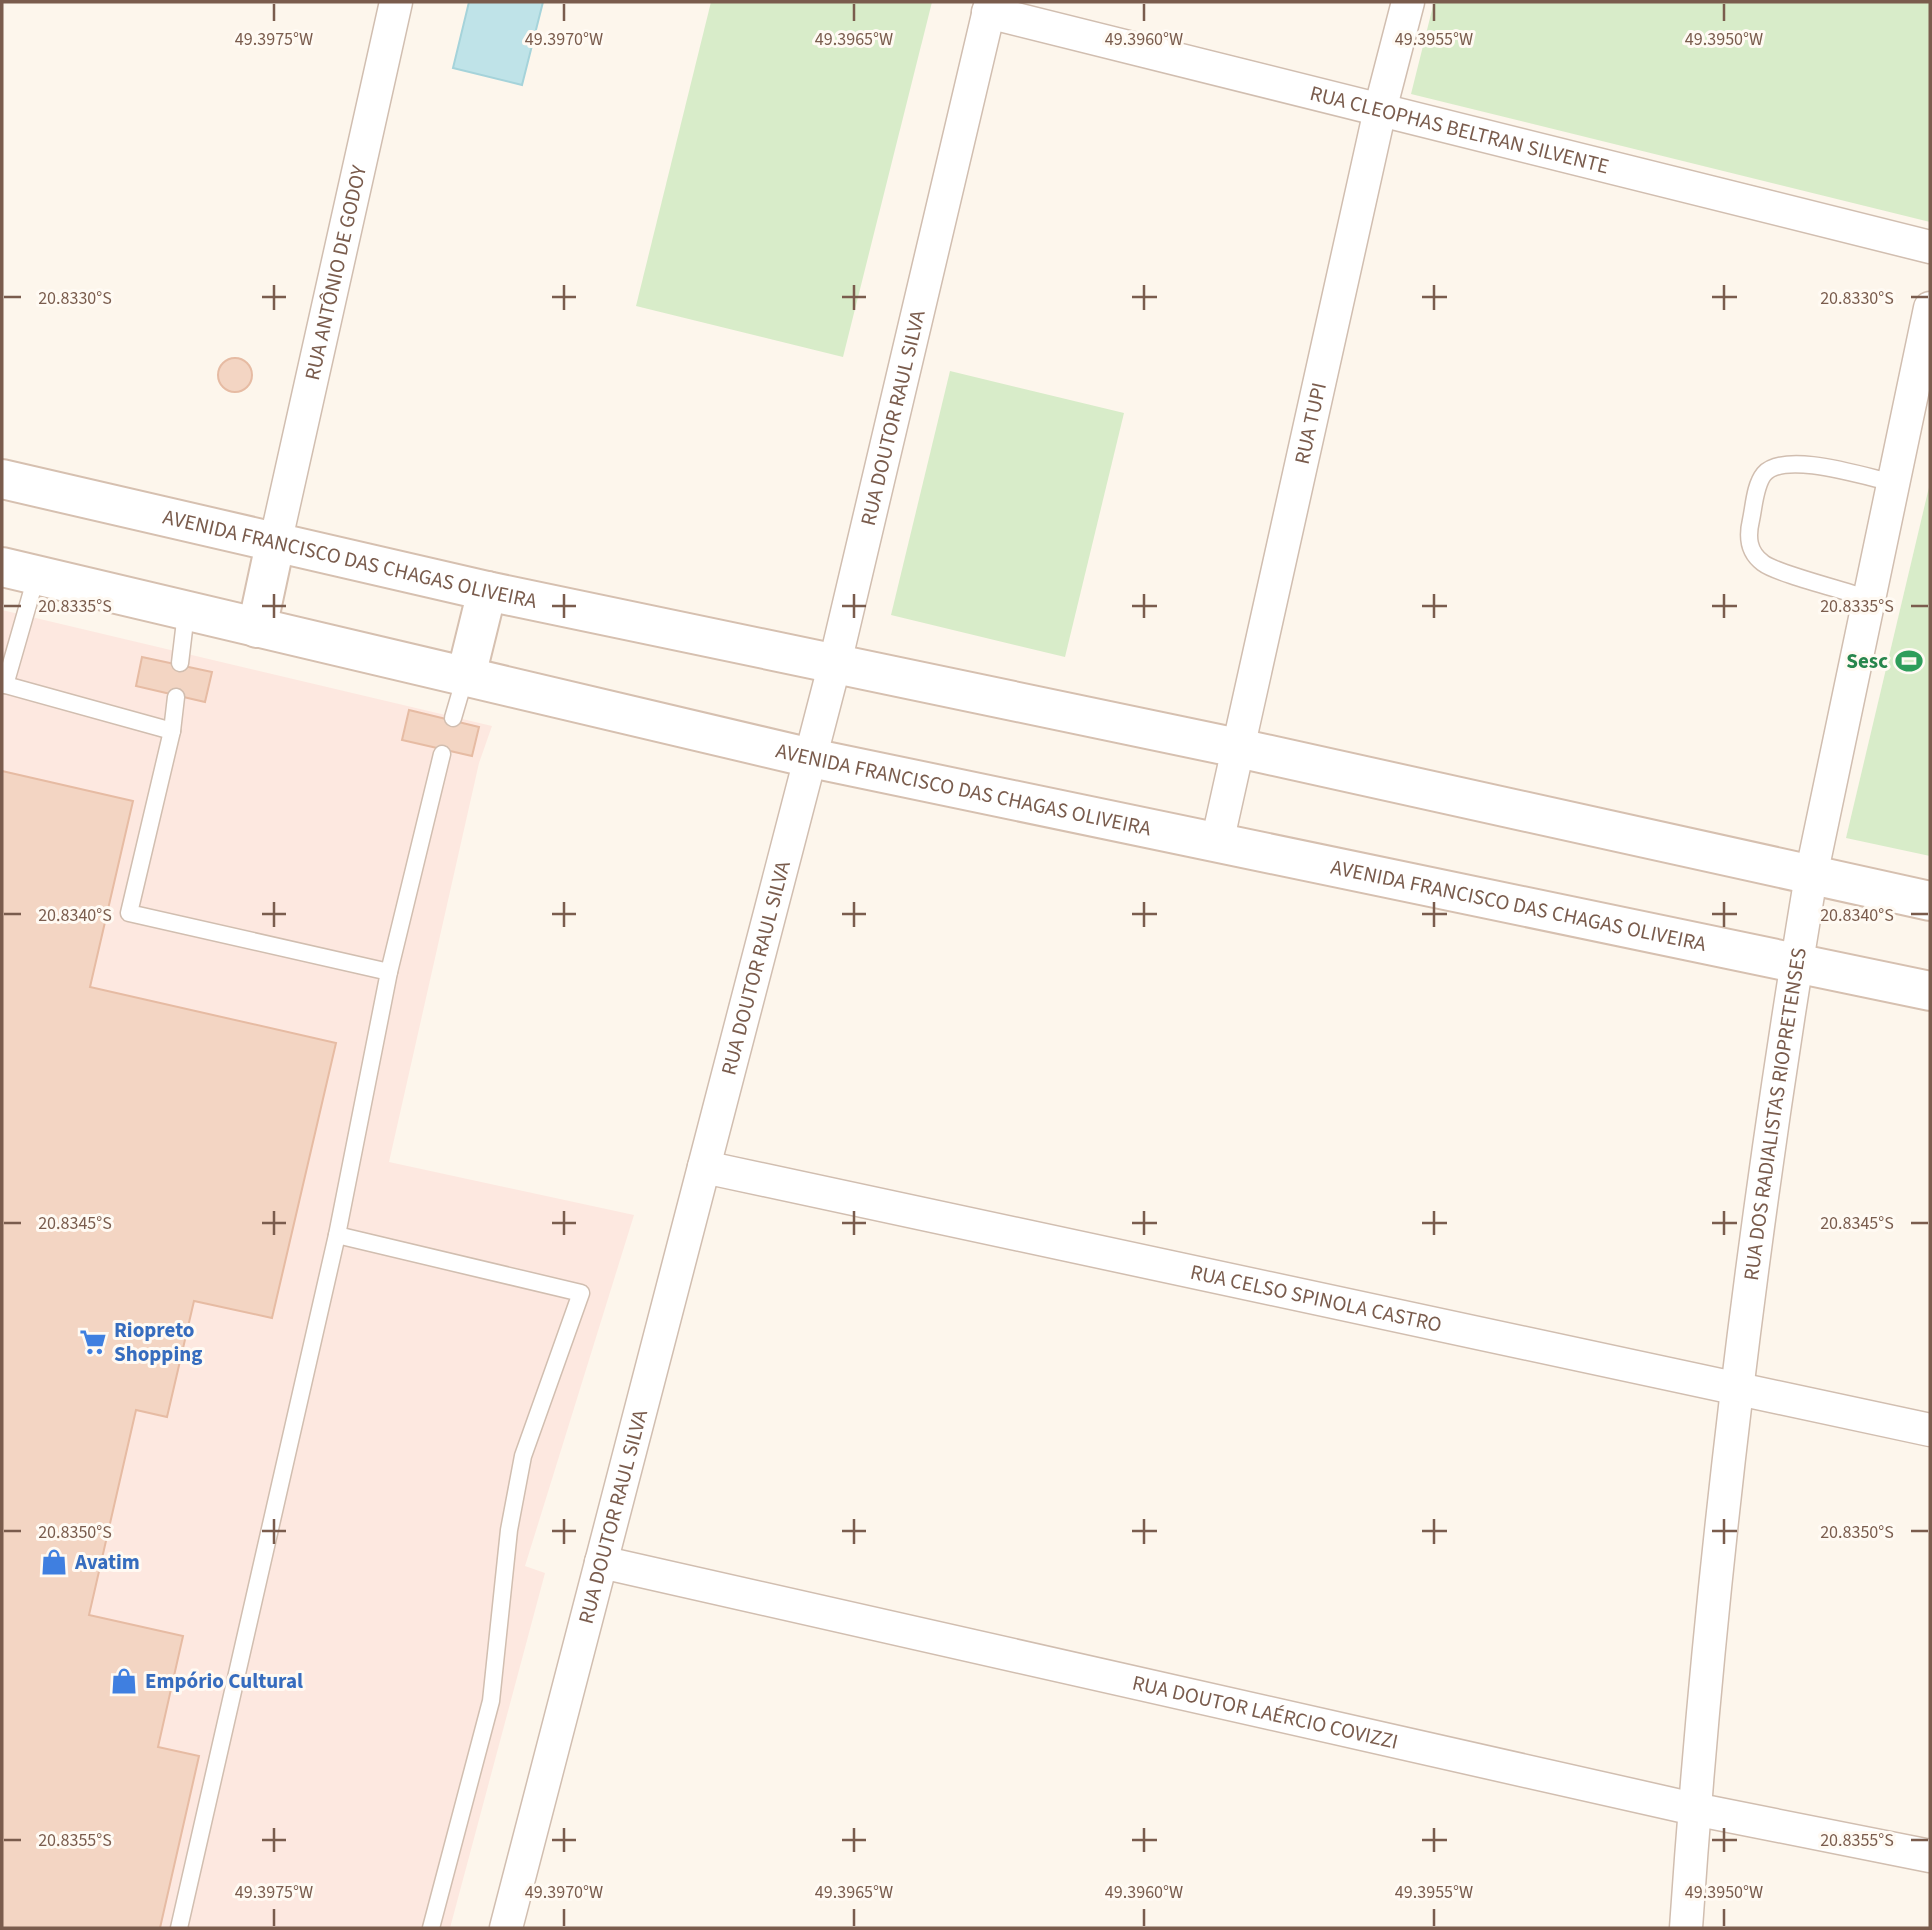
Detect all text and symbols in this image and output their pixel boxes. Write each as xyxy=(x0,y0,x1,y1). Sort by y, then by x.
text: 49.3975°W xyxy=(235,27,313,52)
text: 49.3970°W xyxy=(525,27,603,52)
text: 49.3965°W xyxy=(815,27,893,52)
text: 49.3960°W xyxy=(1105,27,1183,52)
text: 49.3955°W xyxy=(1395,27,1473,52)
text: 49.3950°W xyxy=(1685,27,1763,52)
street label: RUA CLEOPHAS BELTRAN SILVENTE xyxy=(1307,78,1612,181)
street label: RUA ANTÔNIO DE GODOY xyxy=(297,161,374,383)
text: 20.8330°S xyxy=(38,286,112,311)
text: 20.8330°S xyxy=(1820,286,1894,311)
street label: RUA DOUTOR RAUL SILVA xyxy=(853,307,933,528)
street label: RUA TUPI xyxy=(1287,379,1334,467)
street label: AVENIDA FRANCISCO DAS CHAGAS OLIVEIRA xyxy=(160,502,540,616)
text: 20.8335°S xyxy=(38,594,112,619)
text: 20.8335°S xyxy=(1820,594,1894,619)
place label: Sesc xyxy=(1846,646,1888,676)
sports icon: Sesc xyxy=(1894,646,1924,676)
street label: AVENIDA FRANCISCO DAS CHAGAS OLIVEIRA xyxy=(773,735,1154,844)
street label: AVENIDA FRANCISCO DAS CHAGAS OLIVEIRA xyxy=(1328,852,1710,959)
street label: RUA DOUTOR RAUL SILVA xyxy=(713,857,798,1078)
text: 20.8340°S xyxy=(38,903,112,928)
text: 20.8340°S xyxy=(1820,903,1894,928)
street label: RUA DOS RADIALISTAS RIOPRETENSES xyxy=(1736,946,1814,1282)
text: 20.8345°S xyxy=(38,1211,112,1236)
text: 20.8345°S xyxy=(1820,1211,1894,1236)
street label: RUA CELSO SPINOLA CASTRO xyxy=(1188,1257,1445,1340)
place label: Riopreto Shopping xyxy=(114,1315,202,1369)
supermarket icon: Riopreto Shopping xyxy=(78,1327,108,1357)
street label: RUA DOUTOR RAUL SILVA xyxy=(571,1406,655,1627)
text: 20.8350°S xyxy=(38,1520,112,1545)
text: 20.8350°S xyxy=(1820,1520,1894,1545)
shop icon: Avatim xyxy=(39,1547,69,1577)
place label: Avatim xyxy=(74,1547,140,1577)
shop icon: Empório Cultural xyxy=(109,1666,139,1696)
place label: Empório Cultural xyxy=(145,1666,303,1696)
street label: RUA DOUTOR LAÉRCIO COVIZZI xyxy=(1129,1668,1401,1757)
text: 20.8355°S xyxy=(38,1828,112,1853)
text: 20.8355°S xyxy=(1820,1828,1894,1853)
text: 49.3975°W xyxy=(235,1880,313,1905)
text: 49.3970°W xyxy=(525,1880,603,1905)
text: 49.3965°W xyxy=(815,1880,893,1905)
text: 49.3960°W xyxy=(1105,1880,1183,1905)
text: 49.3955°W xyxy=(1395,1880,1473,1905)
text: 49.3950°W xyxy=(1685,1880,1763,1905)

